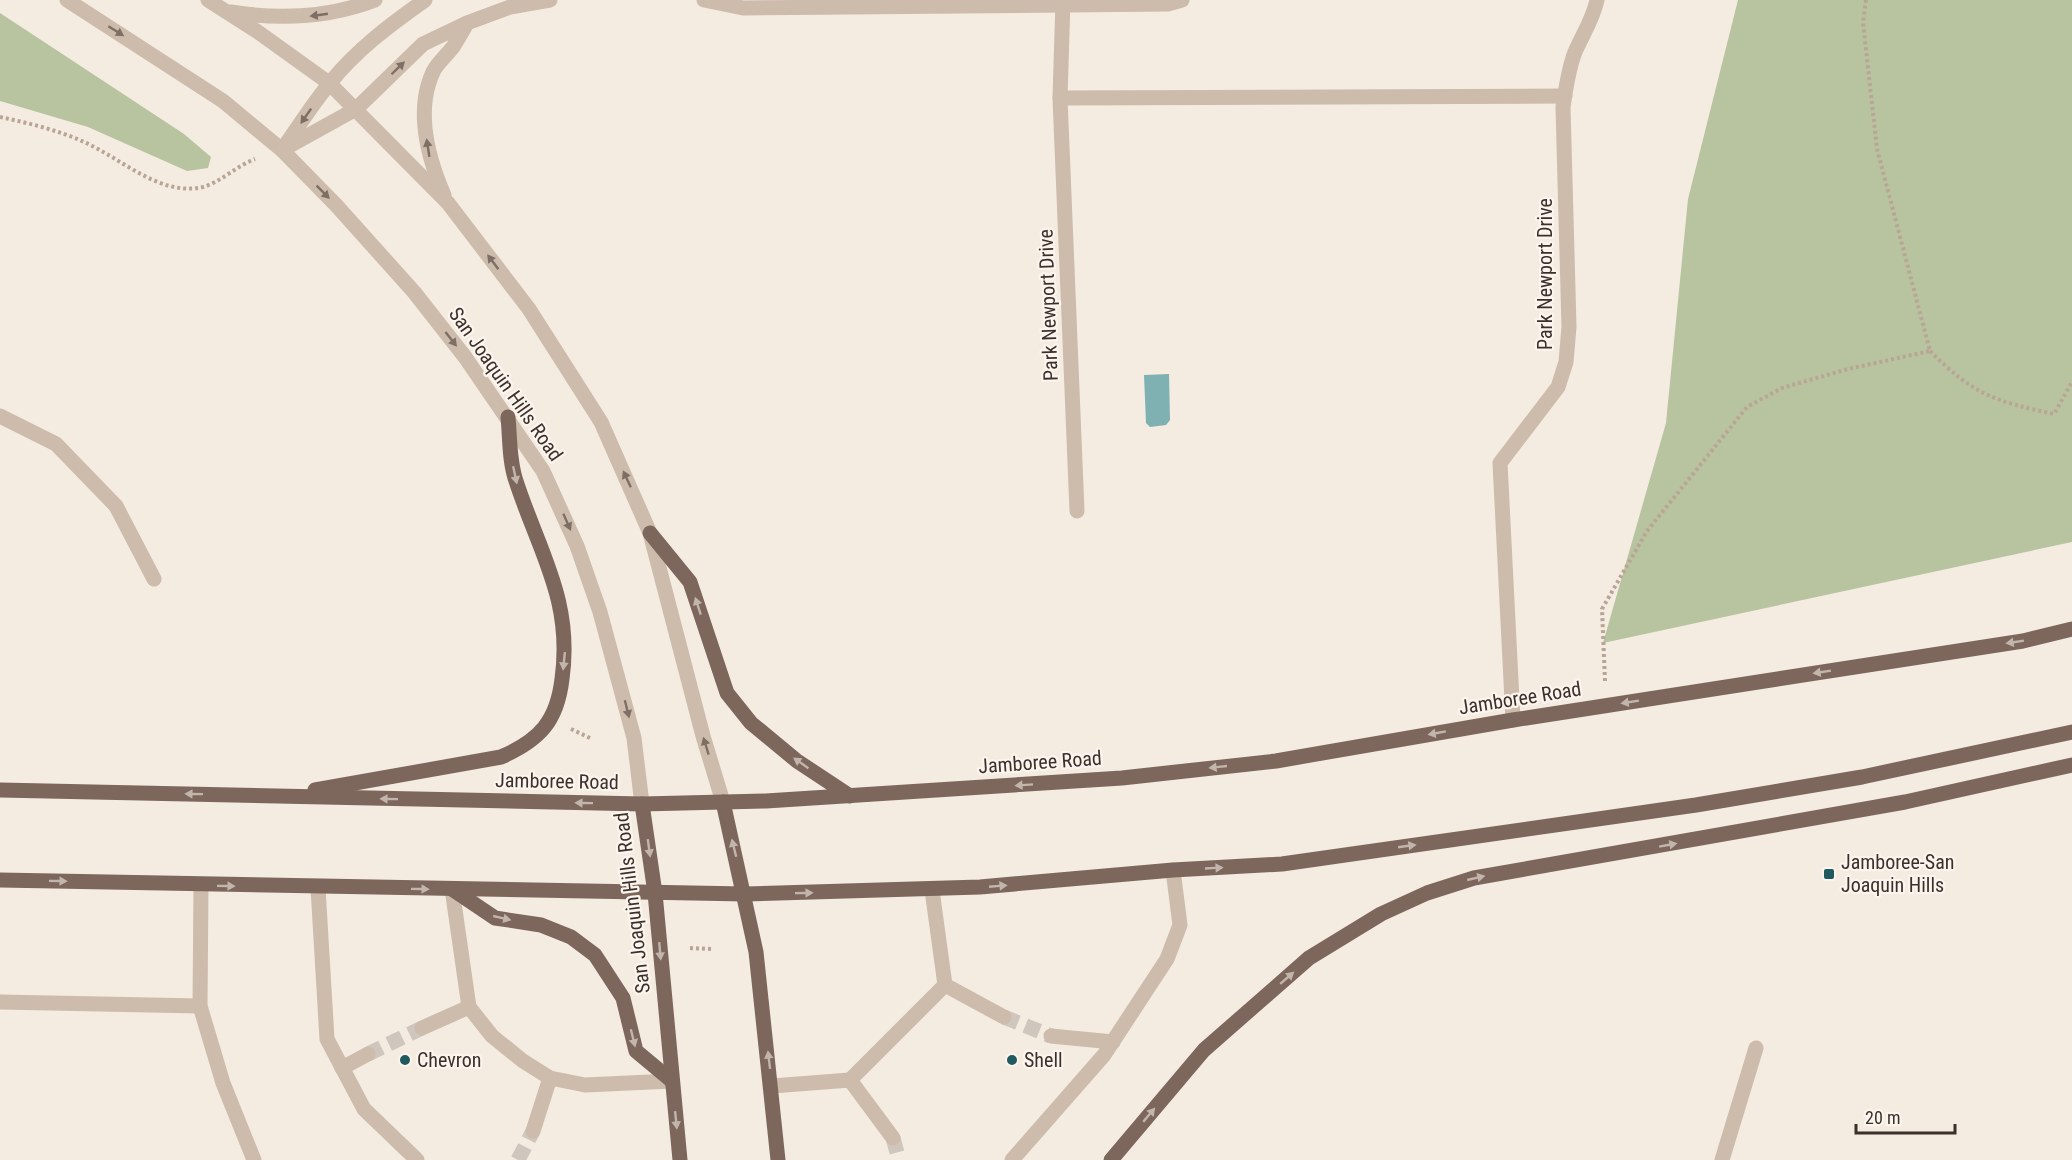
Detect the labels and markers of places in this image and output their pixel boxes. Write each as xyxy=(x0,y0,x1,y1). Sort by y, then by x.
place label: Jamboree-San Joaquin Hills xyxy=(1841,850,1954,897)
marker: Jamboree-San Joaquin Hills xyxy=(1822,867,1836,881)
place label: Chevron xyxy=(417,1048,481,1072)
place label: Shell xyxy=(1024,1048,1063,1072)
marker: Chevron xyxy=(398,1053,412,1067)
marker: Shell xyxy=(1005,1053,1019,1067)

